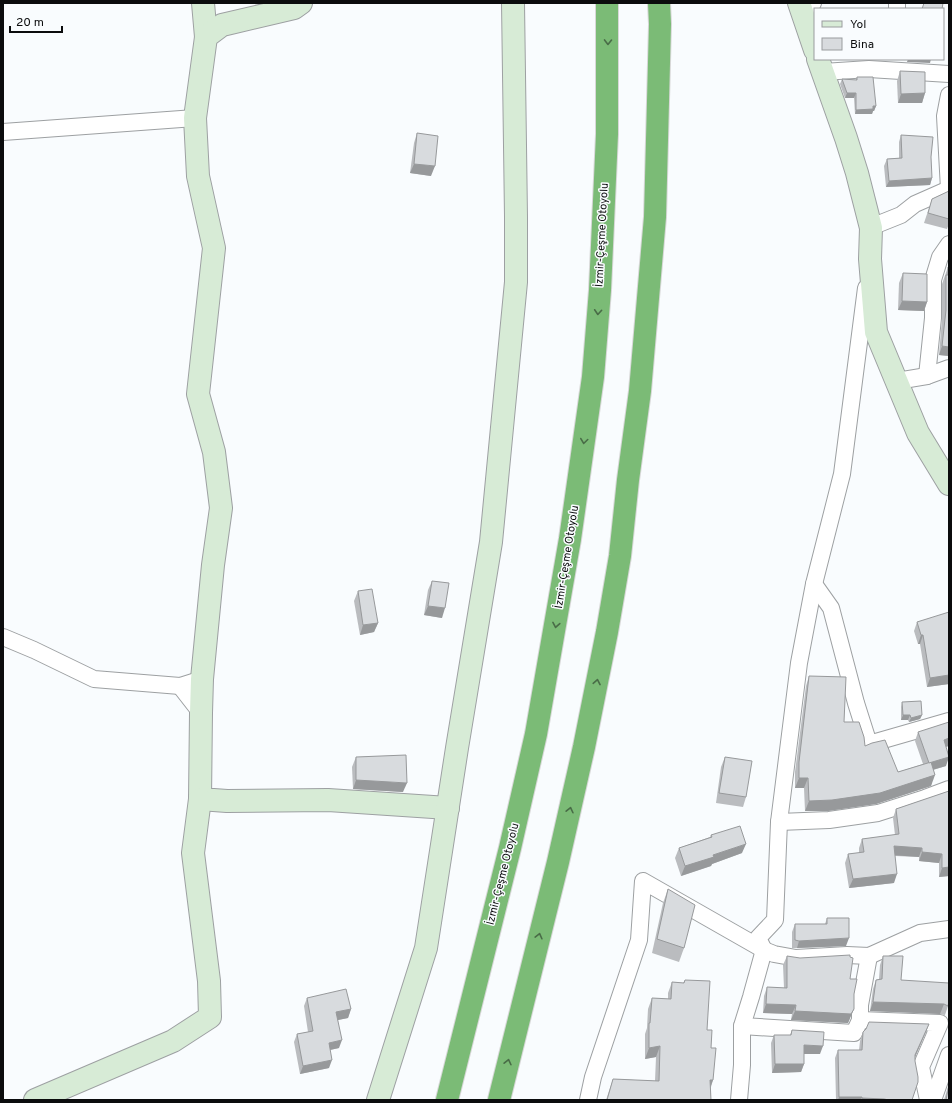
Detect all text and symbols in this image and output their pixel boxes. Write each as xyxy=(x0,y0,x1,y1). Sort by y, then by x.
scale bar xyxy=(10,8,62,34)
legend xyxy=(814,8,944,60)
text: 20 m xyxy=(16,15,44,31)
text: Yol xyxy=(850,17,866,33)
text: Bina xyxy=(850,37,874,53)
one-way arrow xyxy=(604,39,612,45)
street label: İzmir-Çeşme Otoyolu xyxy=(591,182,612,288)
one-way arrow xyxy=(594,309,603,315)
one-way arrow xyxy=(580,438,589,444)
street label: İzmir-Çeşme Otoyolu xyxy=(551,504,582,610)
one-way arrow xyxy=(552,622,561,628)
one-way arrow xyxy=(593,679,601,686)
one-way arrow xyxy=(565,806,574,813)
street label: İzmir-Çeşme Otoyolu xyxy=(483,821,522,926)
one-way arrow xyxy=(535,933,543,939)
one-way arrow xyxy=(503,1059,512,1066)

